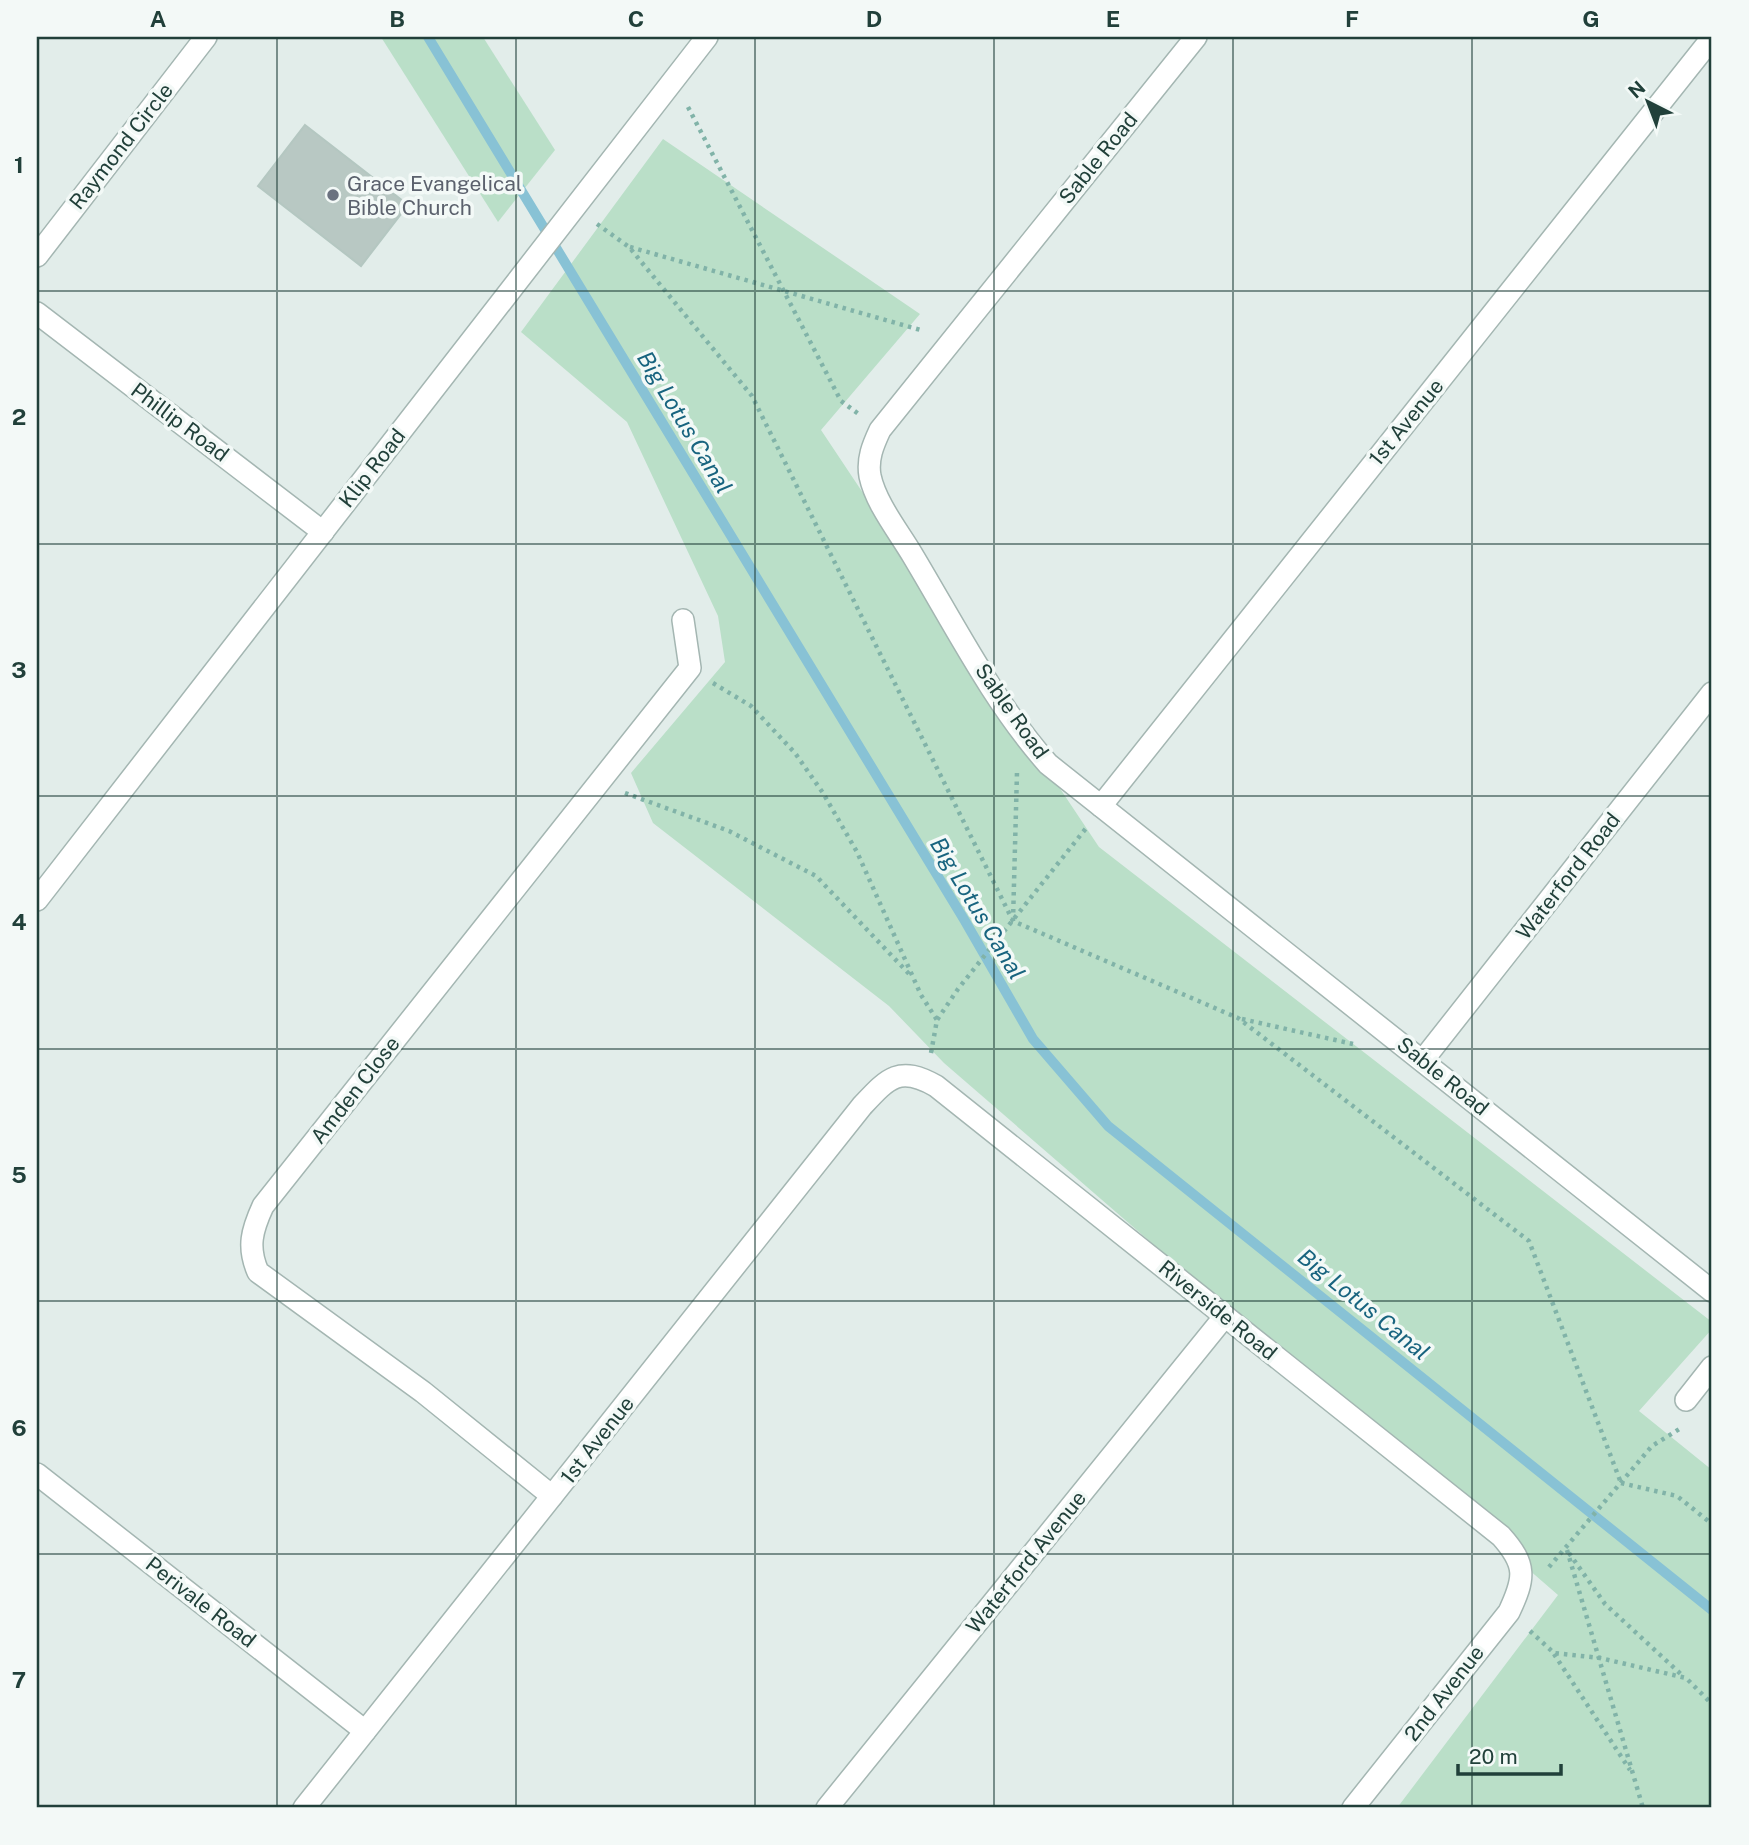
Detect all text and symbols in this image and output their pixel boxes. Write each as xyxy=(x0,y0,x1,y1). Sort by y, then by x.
text: A xyxy=(150,5,167,32)
text: B xyxy=(389,5,405,32)
text: C xyxy=(628,5,644,32)
text: D xyxy=(866,5,882,32)
text: E xyxy=(1106,5,1120,32)
text: F xyxy=(1345,5,1359,32)
text: G xyxy=(1582,5,1600,32)
north arrow xyxy=(1612,66,1682,136)
text: N xyxy=(1624,76,1650,103)
street label: Raymond Circle xyxy=(64,78,178,214)
street label: Sable Road xyxy=(1053,107,1143,209)
text: 1 xyxy=(14,151,24,178)
place label: Grace Evangelical Bible Church xyxy=(347,171,522,220)
marker: Grace Evangelical Bible Church xyxy=(325,187,341,203)
water label: Big Lotus Canal xyxy=(632,346,738,498)
street label: 1st Avenue xyxy=(1363,374,1449,470)
street label: Phillip Road xyxy=(126,377,234,467)
text: 2 xyxy=(12,403,26,430)
street label: Klip Road xyxy=(333,424,411,512)
text: 3 xyxy=(11,656,27,683)
street label: Sable Road xyxy=(970,659,1054,763)
street label: Waterford Road xyxy=(1511,808,1625,944)
water label: Big Lotus Canal xyxy=(925,832,1031,984)
text: 4 xyxy=(11,908,27,935)
street label: Amden Close xyxy=(305,1031,405,1149)
street label: Sable Road xyxy=(1392,1031,1494,1121)
text: 5 xyxy=(11,1161,27,1188)
water label: Big Lotus Canal xyxy=(1293,1243,1435,1365)
street label: Riverside Road xyxy=(1154,1255,1282,1365)
street label: 1st Avenue xyxy=(555,1391,639,1489)
text: 6 xyxy=(11,1414,27,1441)
street label: Waterford Avenue xyxy=(961,1486,1091,1638)
street label: Perivale Road xyxy=(141,1551,261,1653)
street label: 2nd Avenue xyxy=(1399,1640,1489,1746)
text: 7 xyxy=(12,1666,26,1693)
scale bar xyxy=(1458,1733,1562,1777)
text: 20 m xyxy=(1469,1744,1518,1769)

